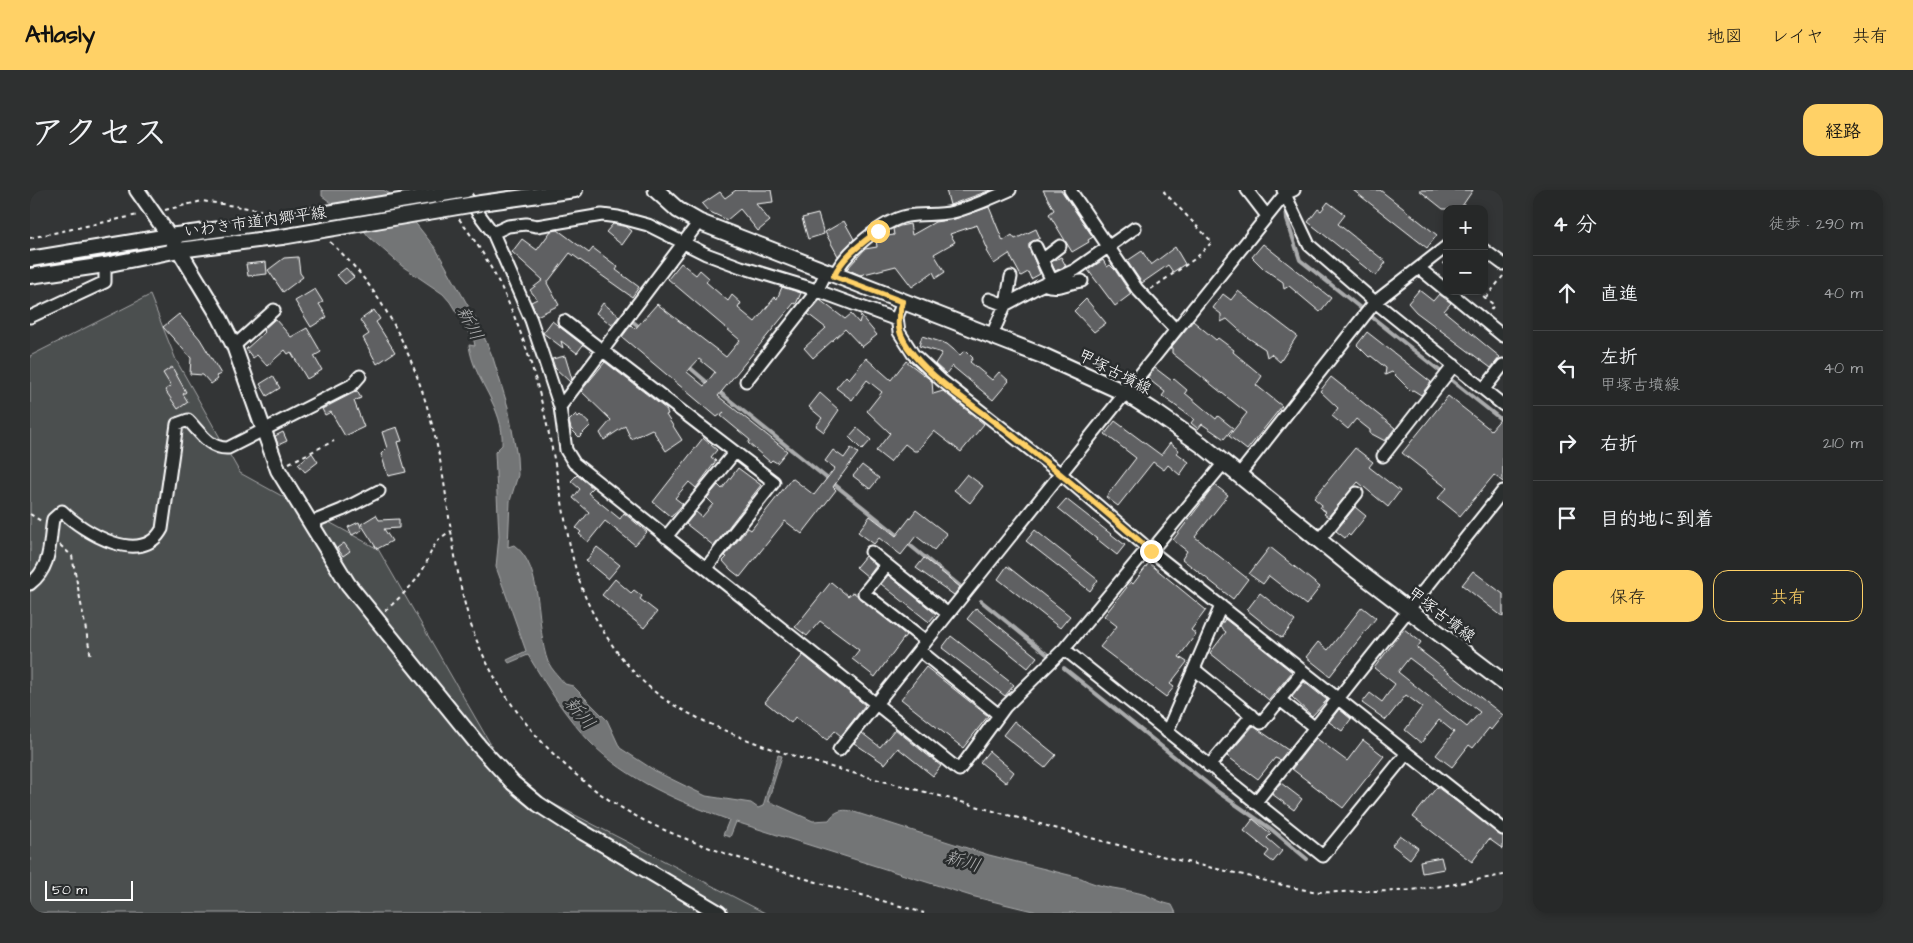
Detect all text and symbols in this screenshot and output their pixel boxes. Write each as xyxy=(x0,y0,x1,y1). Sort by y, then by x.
text: Atlasly xyxy=(25,18,95,52)
text: 地図 xyxy=(1707,24,1743,49)
text: レイヤ xyxy=(1771,24,1824,49)
text: 共有 xyxy=(1852,24,1888,49)
button: 経路 xyxy=(1803,104,1883,156)
text: アクセス xyxy=(30,109,168,158)
street label: いわき市道内郷平線 xyxy=(182,201,328,243)
map controls xyxy=(1443,205,1488,295)
button: + xyxy=(1443,205,1488,250)
text: 4 分 xyxy=(1553,210,1597,239)
text: 徒歩 · 290 m xyxy=(1769,213,1863,235)
route start xyxy=(867,220,890,243)
button: − xyxy=(1443,250,1488,295)
icon: ahead xyxy=(1553,279,1581,307)
text: 直進 xyxy=(1600,281,1638,308)
text: 40 m xyxy=(1823,282,1863,304)
water label: 新川 xyxy=(450,302,489,345)
street label: 甲塚古墳線 xyxy=(1074,344,1155,400)
text: 左折 xyxy=(1600,344,1638,371)
icon: left xyxy=(1553,354,1581,382)
text: 40 m xyxy=(1823,357,1863,379)
text: 甲塚古墳線 xyxy=(1600,374,1680,396)
icon: right xyxy=(1553,429,1581,457)
text: 右折 xyxy=(1600,431,1638,458)
text: 210 m xyxy=(1823,432,1863,454)
icon: arrive xyxy=(1553,504,1581,532)
text: 目的地に到着 xyxy=(1600,506,1714,533)
route end xyxy=(1140,540,1163,563)
button: 保存 xyxy=(1553,570,1703,622)
button: 共有 xyxy=(1713,570,1863,622)
street label: 甲塚古墳線 xyxy=(1403,582,1480,648)
water label: 新川 xyxy=(558,692,601,735)
water label: 新川 xyxy=(942,845,984,878)
scale bar xyxy=(45,878,132,901)
text: 50 m xyxy=(52,880,87,900)

